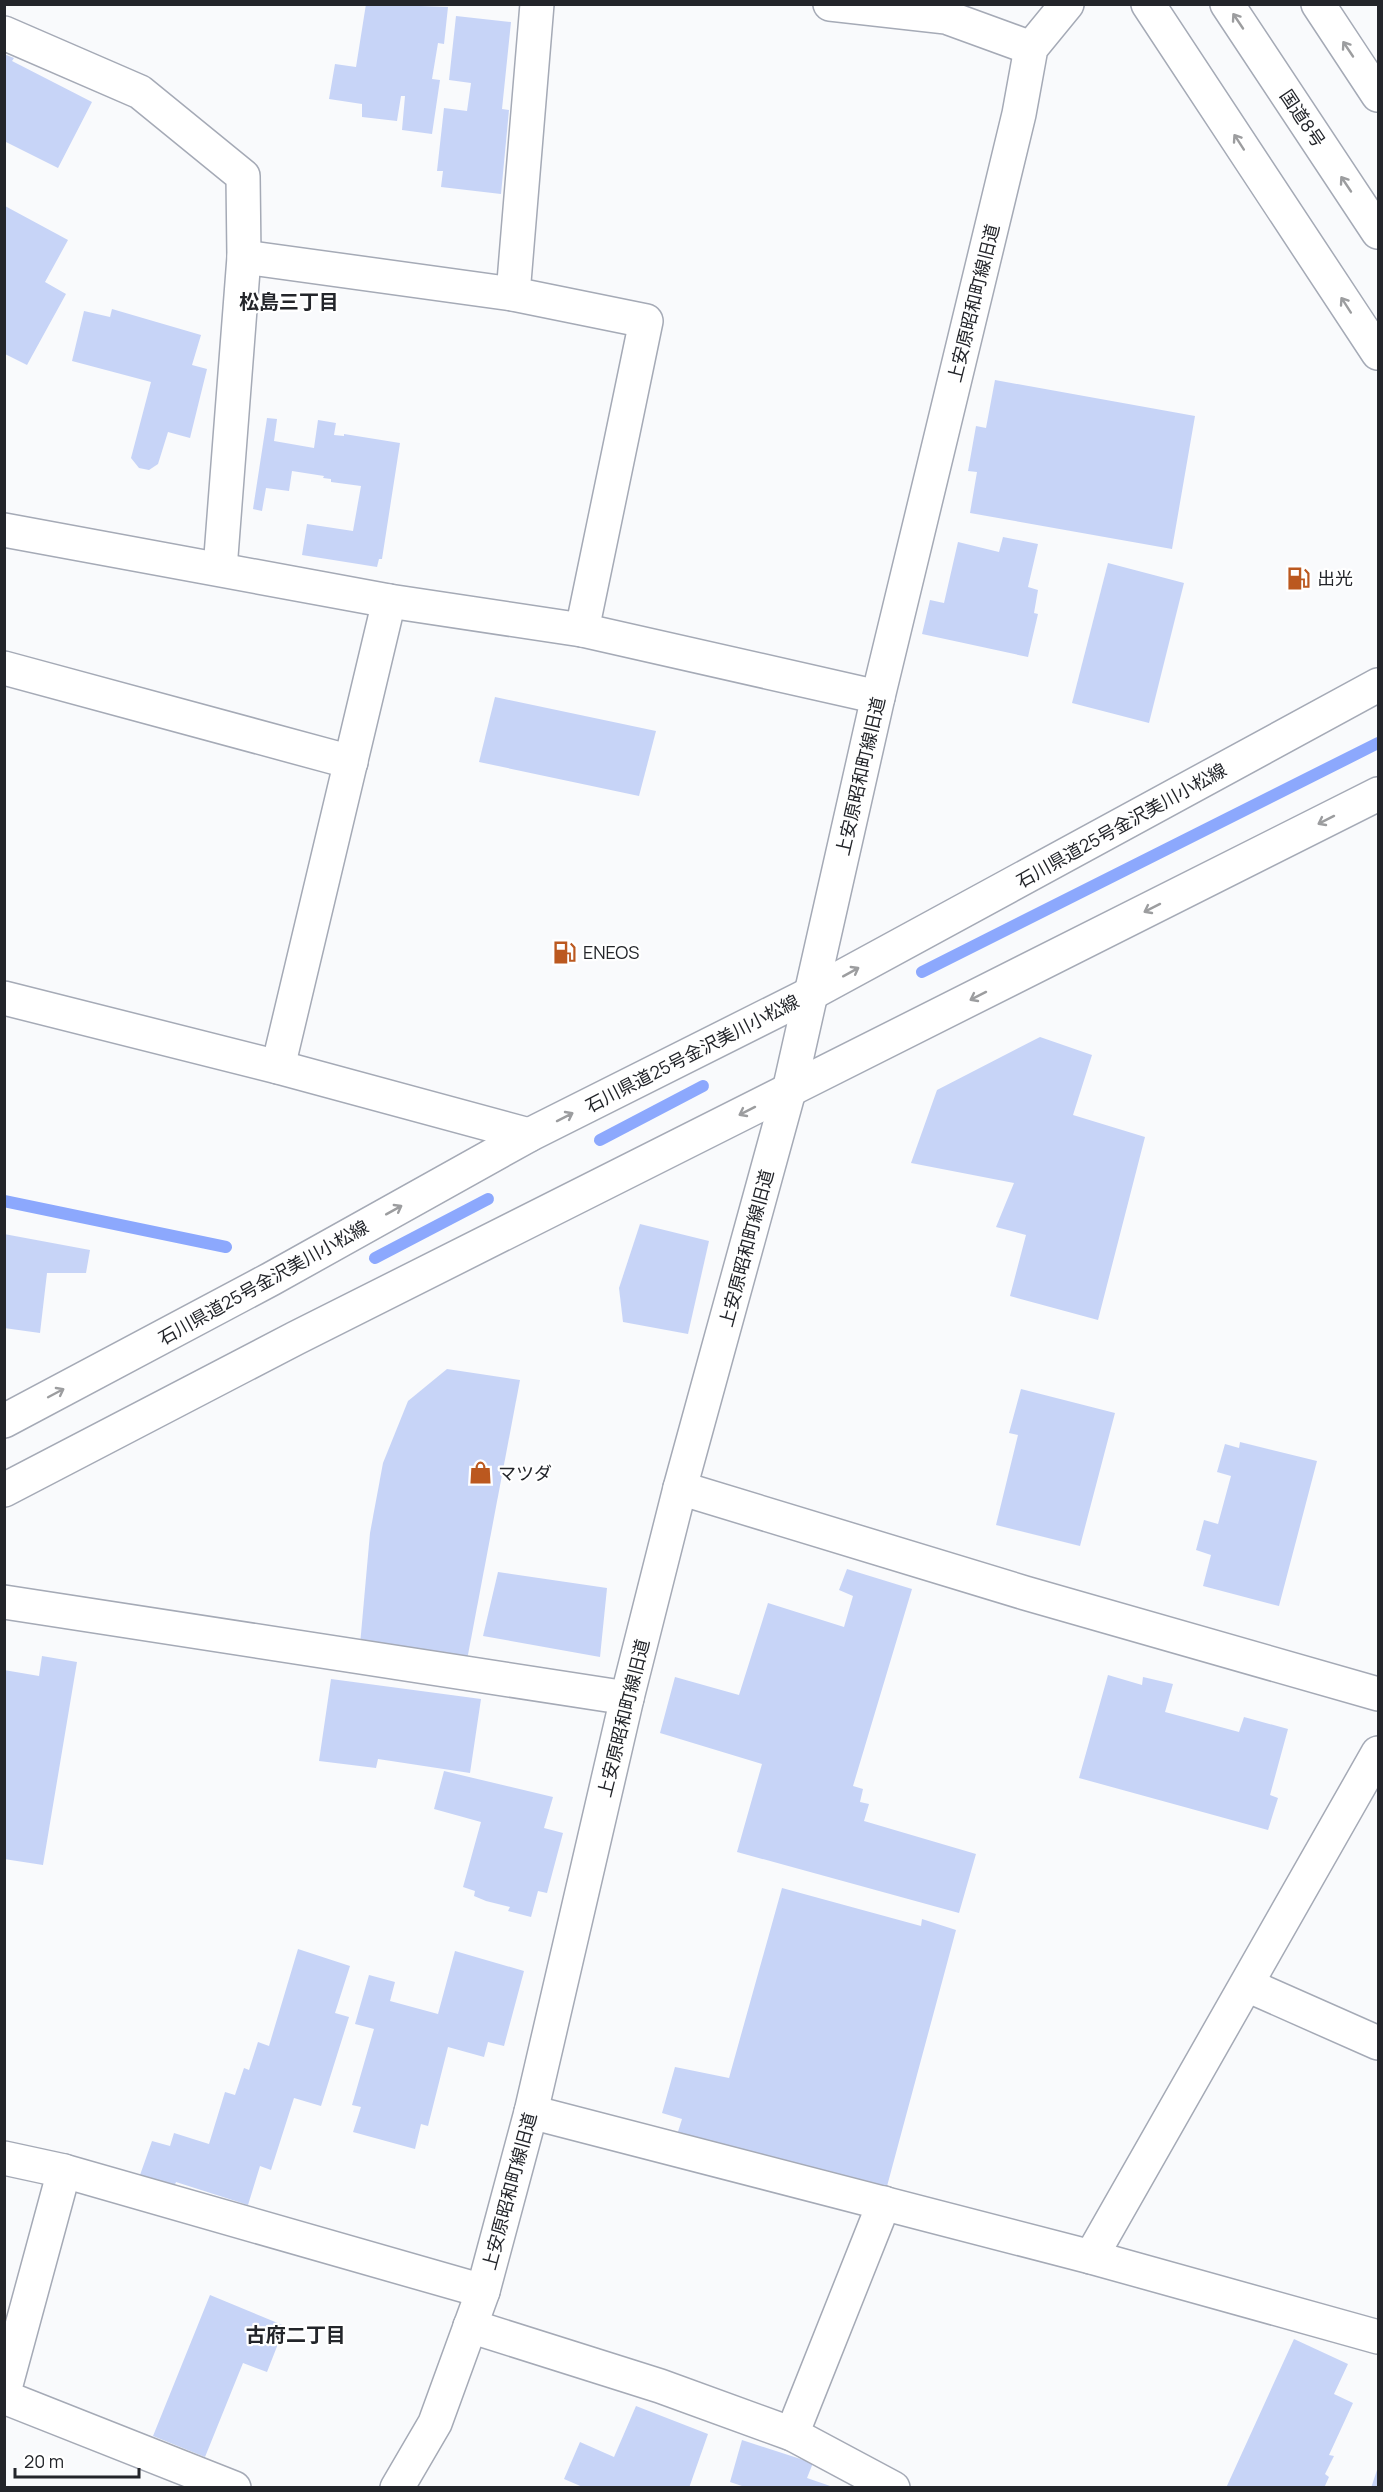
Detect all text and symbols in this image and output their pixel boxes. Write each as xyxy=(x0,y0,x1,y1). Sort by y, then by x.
one-way arrow xyxy=(1232,14,1244,30)
one-way arrow xyxy=(1342,41,1355,58)
street label: 国道8号 xyxy=(1275,85,1331,151)
one-way arrow xyxy=(1233,134,1245,150)
one-way arrow xyxy=(1340,176,1352,192)
street label: 上安原昭和町線旧道 xyxy=(942,222,1004,384)
district label: 松島三丁目 xyxy=(239,288,339,315)
one-way arrow xyxy=(1340,296,1353,313)
fuel station icon: 出光 xyxy=(1286,565,1312,591)
place label: 出光 xyxy=(1317,566,1353,590)
street label: 上安原昭和町線旧道 xyxy=(830,694,890,858)
street label: 石川県道25号金沢美川小松線 xyxy=(1012,757,1230,893)
one-way arrow xyxy=(1318,815,1336,827)
one-way arrow xyxy=(1144,903,1162,914)
fuel station icon: ENEOS xyxy=(552,939,578,965)
place label: ENEOS xyxy=(583,940,639,964)
one-way arrow xyxy=(842,966,859,978)
street label: 石川県道25号金沢美川小松線 xyxy=(581,989,803,1117)
one-way arrow xyxy=(970,990,987,1002)
one-way arrow xyxy=(739,1106,757,1118)
one-way arrow xyxy=(556,1111,574,1122)
street label: 上安原昭和町線旧道 xyxy=(713,1167,779,1329)
one-way arrow xyxy=(385,1204,402,1216)
street label: 石川県道25号金沢美川小松線 xyxy=(154,1214,372,1350)
one-way arrow xyxy=(47,1387,64,1399)
shop icon: マツダ xyxy=(467,1460,493,1486)
place label: マツダ xyxy=(498,1461,552,1485)
street label: 上安原昭和町線旧道 xyxy=(592,1637,654,1799)
street label: 上安原昭和町線旧道 xyxy=(476,2110,542,2272)
district label: 古府二丁目 xyxy=(246,2321,346,2348)
scale bar xyxy=(15,2441,140,2479)
text: 20 m xyxy=(24,2449,64,2473)

